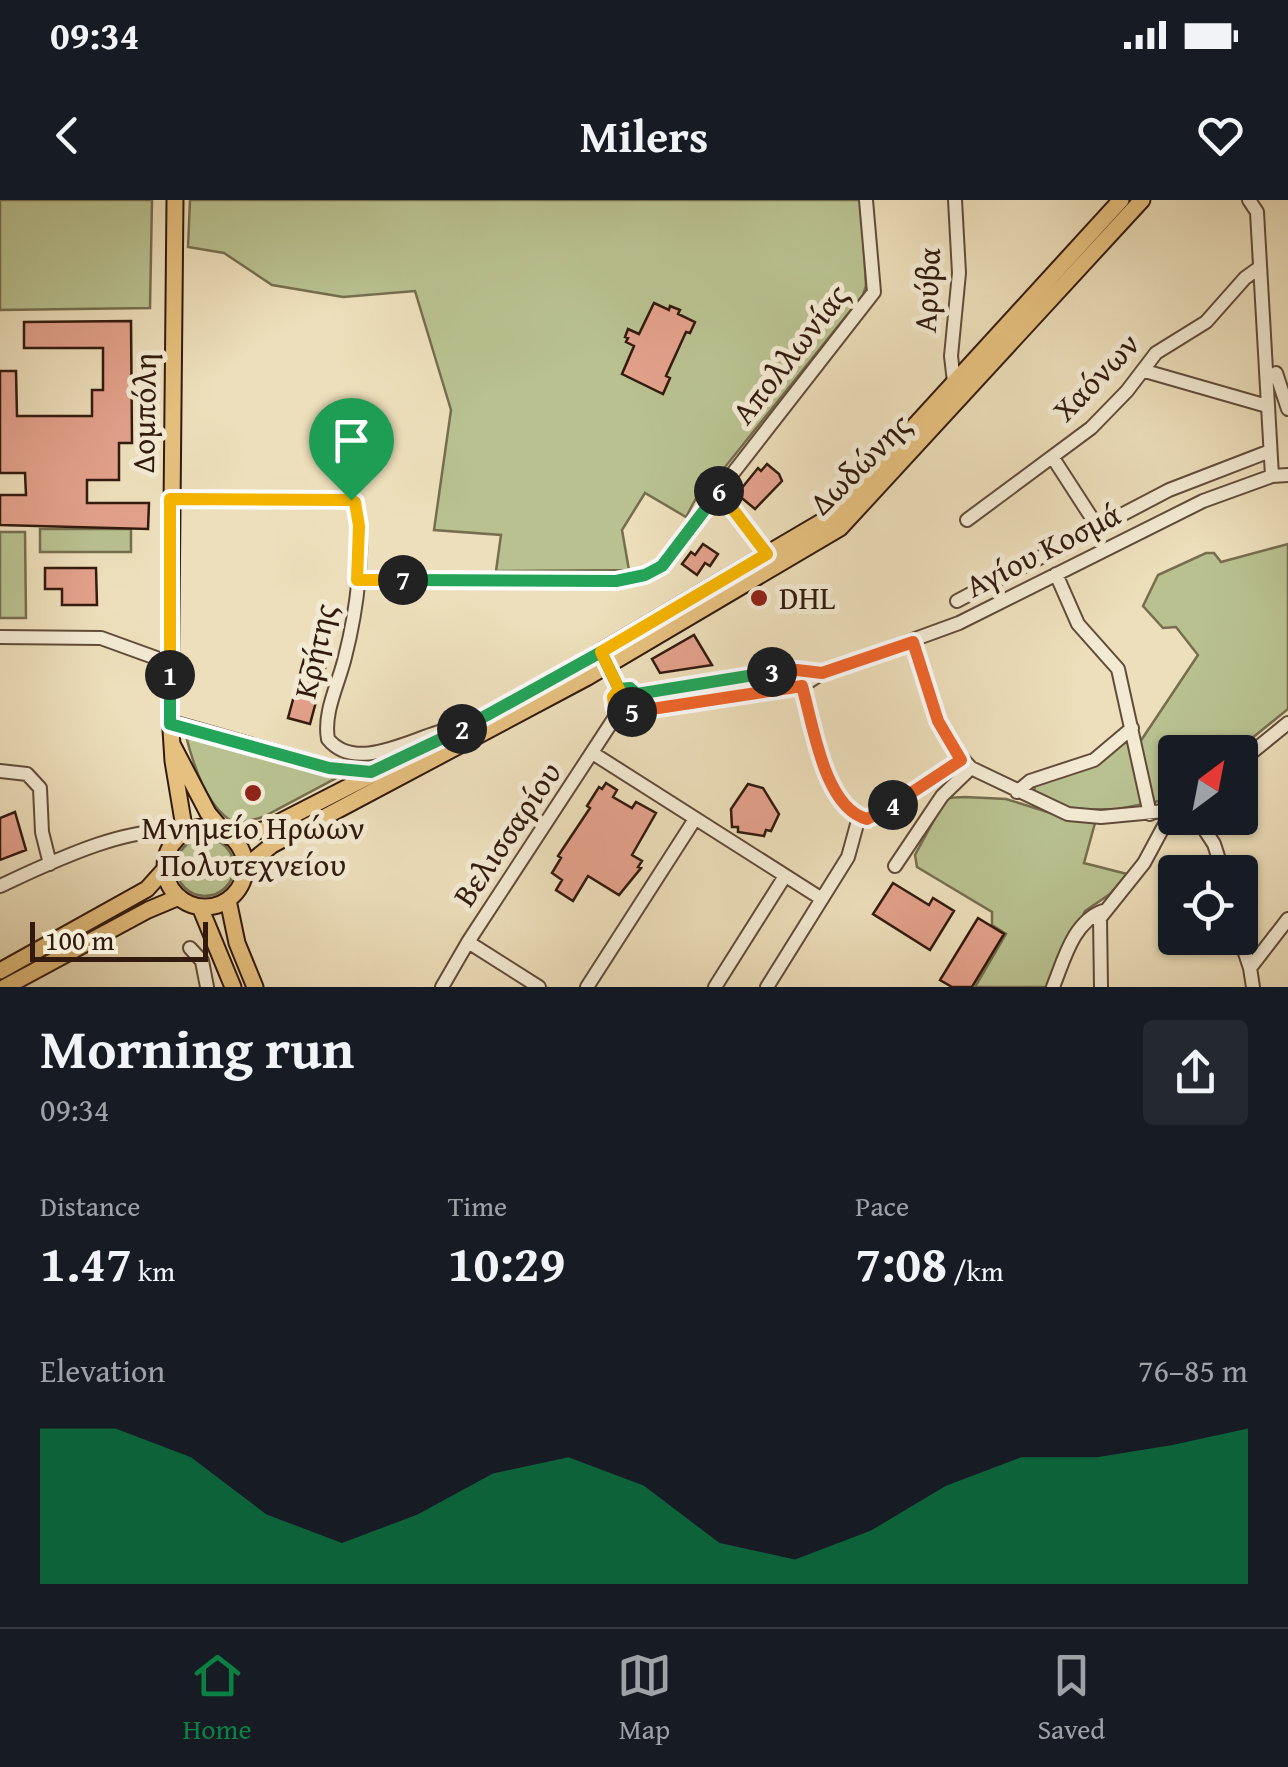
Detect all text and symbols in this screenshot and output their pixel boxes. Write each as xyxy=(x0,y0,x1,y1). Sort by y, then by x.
text: 09:34 xyxy=(50,7,140,63)
text: Milers xyxy=(580,103,708,168)
icon: back xyxy=(40,108,95,163)
icon: heart xyxy=(1193,108,1248,163)
street label: Αρύβα xyxy=(901,246,952,334)
street label: Απολλωνίας xyxy=(720,273,860,434)
street label: Χαόνων xyxy=(1041,321,1150,432)
street label: Δομπόλη xyxy=(119,352,168,473)
pin xyxy=(309,398,394,501)
street label: Δωδώνης xyxy=(798,402,922,525)
icon: arrive xyxy=(324,413,379,468)
pin: 6 xyxy=(694,466,744,516)
text: 6 xyxy=(712,470,726,511)
street label: Αγίου Κοσμά xyxy=(957,490,1129,609)
pin: 7 xyxy=(378,555,428,605)
text: 7 xyxy=(396,559,410,600)
place label: DHL xyxy=(779,574,836,621)
marker: DHL xyxy=(748,587,770,609)
street label: Κρήτης xyxy=(281,598,348,703)
pin: 3 xyxy=(747,647,797,697)
pin: 1 xyxy=(145,650,195,700)
text: 3 xyxy=(765,651,779,692)
text: 1 xyxy=(163,654,177,695)
pin: 5 xyxy=(607,687,657,737)
text: 5 xyxy=(625,691,639,732)
pin: 2 xyxy=(437,704,487,754)
text: 2 xyxy=(455,708,469,749)
north arrow xyxy=(1158,735,1258,835)
map controls xyxy=(1158,735,1258,955)
street label: Βελισσαρίου xyxy=(441,752,572,916)
pin: 4 xyxy=(868,780,918,830)
marker: Μνημείο Ηρώων Πολυτεχνείου xyxy=(242,782,264,804)
text: 4 xyxy=(886,784,900,825)
place label: Μνημείο Ηρώων Πολυτεχνείου xyxy=(141,804,365,888)
button: locate xyxy=(1158,855,1258,955)
scale bar xyxy=(30,917,208,961)
text: 100 m xyxy=(45,919,114,960)
text: Morning run xyxy=(40,1008,354,1088)
button: share xyxy=(1143,1020,1248,1125)
text: 09:34 xyxy=(40,1086,109,1133)
text: Distance xyxy=(40,1185,140,1226)
text: Time xyxy=(448,1185,507,1226)
text: Pace xyxy=(855,1185,909,1226)
text: 1.47 xyxy=(40,1226,132,1299)
text: 10:29 xyxy=(448,1226,565,1299)
text: 7:08 xyxy=(855,1226,947,1299)
text: km xyxy=(132,1250,175,1291)
text: /km xyxy=(947,1250,1004,1291)
text: Elevation xyxy=(40,1347,165,1394)
text: 76–85 m xyxy=(1138,1347,1248,1394)
tab: Home xyxy=(183,1648,252,1749)
tab: Map xyxy=(617,1648,672,1749)
tab: Saved xyxy=(1037,1648,1105,1749)

